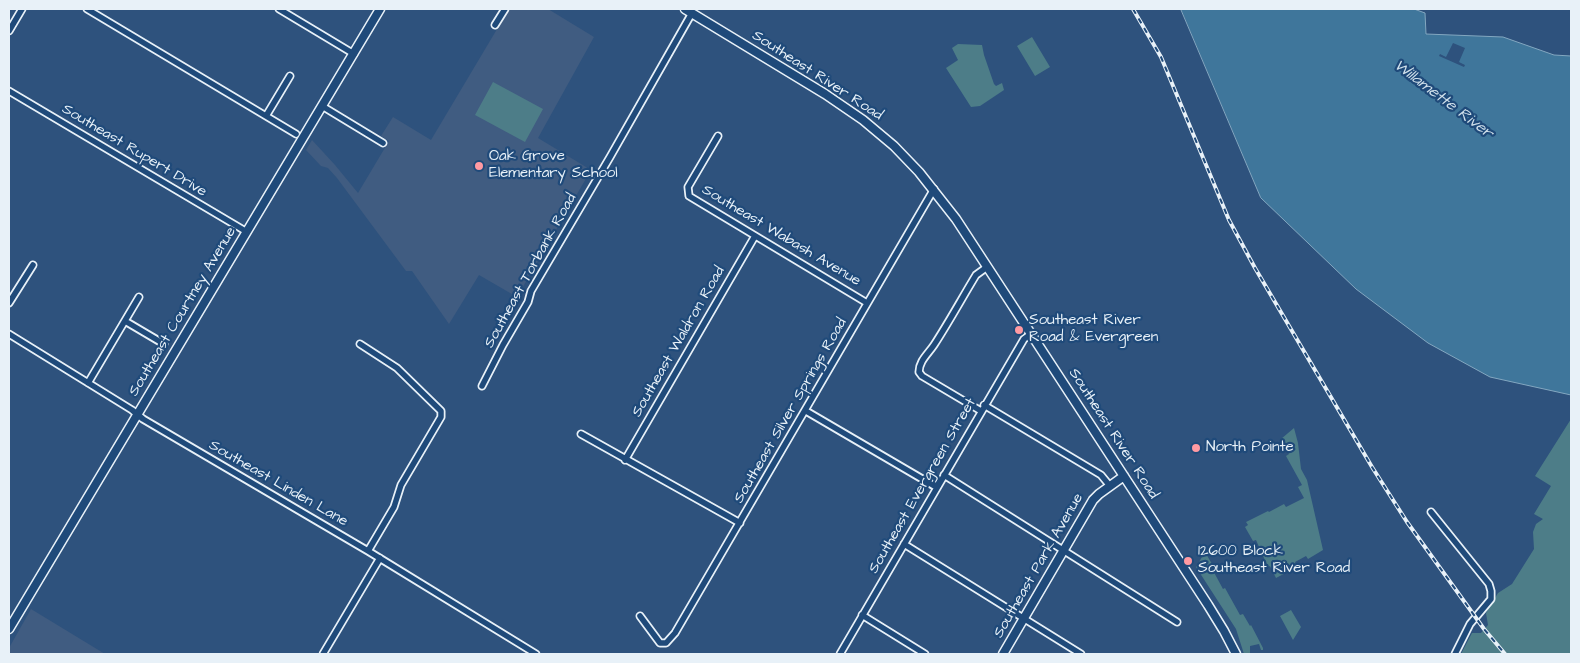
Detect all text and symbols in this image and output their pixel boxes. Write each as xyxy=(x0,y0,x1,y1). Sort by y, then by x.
street label: Southeast River Road xyxy=(748,27,886,125)
water label: Willamette River xyxy=(1390,56,1496,144)
street label: Southeast Rupert Drive xyxy=(58,101,210,201)
place label: Oak Grove Elementary School xyxy=(489,148,618,183)
marker: Oak Grove Elementary School xyxy=(473,160,485,172)
street label: Southeast Wabash Avenue xyxy=(698,181,864,291)
street label: Southeast Torbank Road xyxy=(481,191,581,351)
street label: Southeast Courtney Avenue xyxy=(125,224,241,400)
street label: Southeast Waldron Road xyxy=(628,263,730,421)
place label: Southeast River Road & Evergreen xyxy=(1029,312,1158,347)
street label: Southeast Silver Springs Road xyxy=(731,315,851,507)
marker: Southeast River Road & Evergreen xyxy=(1013,324,1025,336)
street label: Southeast River Road xyxy=(1064,365,1162,503)
street label: Southeast Evergreen Street xyxy=(865,395,981,577)
street label: Southeast Linden Lane xyxy=(205,437,351,531)
place label: North Pointe xyxy=(1206,439,1294,457)
marker: North Pointe xyxy=(1190,442,1202,454)
street label: Southeast Park Avenue xyxy=(990,491,1088,641)
place label: 12600 Block Southeast River Road xyxy=(1198,543,1350,578)
marker: 12600 Block Southeast River Road xyxy=(1182,555,1194,567)

